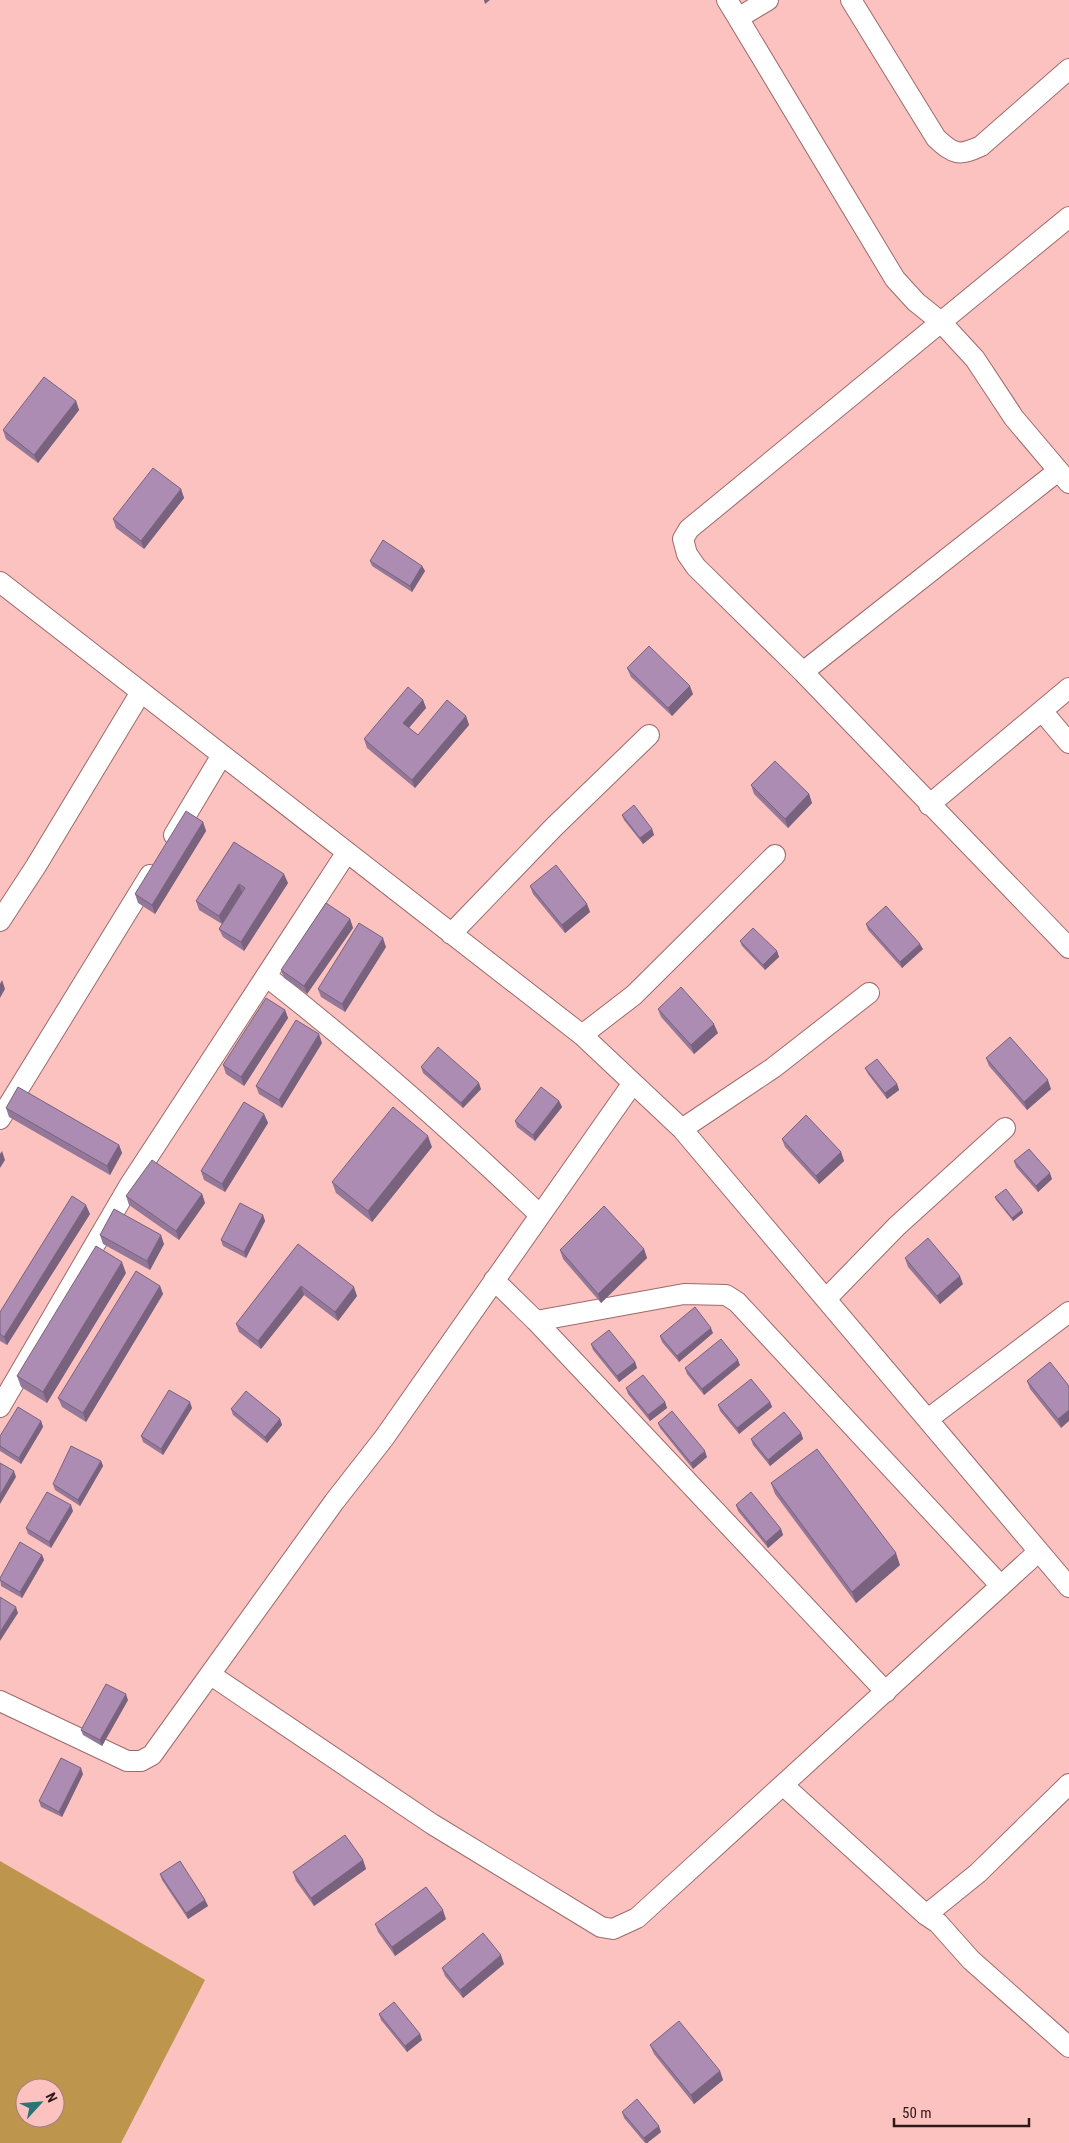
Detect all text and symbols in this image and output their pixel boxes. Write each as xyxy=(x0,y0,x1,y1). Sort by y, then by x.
north arrow xyxy=(15,2078,65,2128)
text: N xyxy=(43,2090,61,2105)
scale bar xyxy=(894,2096,1029,2128)
text: 50 m xyxy=(902,2104,932,2122)

